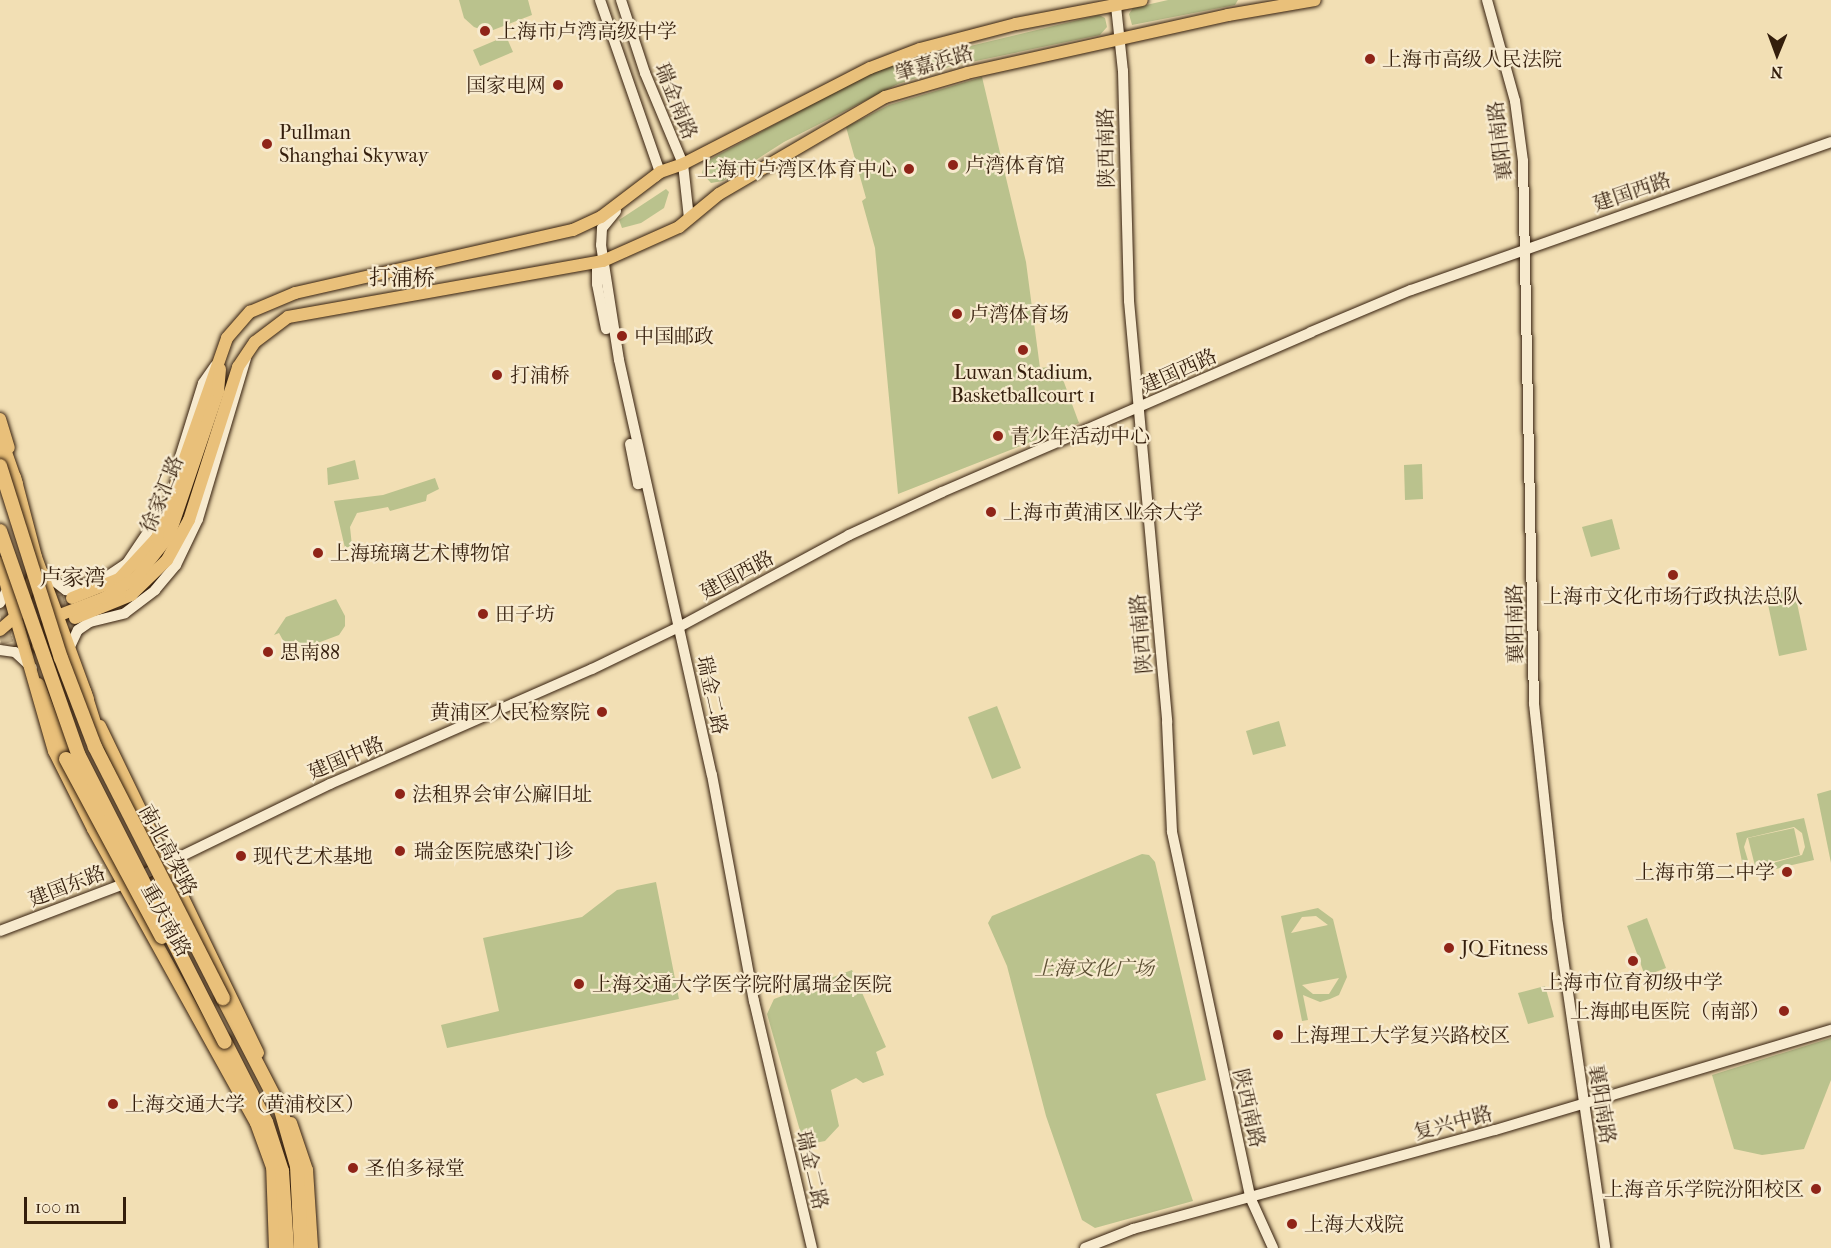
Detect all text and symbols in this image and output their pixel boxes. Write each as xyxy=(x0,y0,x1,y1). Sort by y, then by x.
place label: 上海市卢湾高级中学 xyxy=(497,19,677,43)
marker: 上海市卢湾高级中学 xyxy=(478,24,492,38)
north arrow xyxy=(1747,24,1807,84)
street label: 肇嘉浜路 xyxy=(892,40,976,86)
place label: 上海市高级人民法院 xyxy=(1382,47,1562,71)
marker: 上海市高级人民法院 xyxy=(1363,52,1377,66)
street label: 瑞金南路 xyxy=(650,59,702,143)
text: N xyxy=(1770,63,1783,82)
place label: 国家电网 xyxy=(466,73,546,97)
marker: 国家电网 xyxy=(551,78,565,92)
street label: 襄阳南路 xyxy=(1483,100,1517,182)
street label: 陕西南路 xyxy=(1093,108,1119,188)
place label: Pullman Shanghai Skyway xyxy=(279,120,428,167)
marker: Pullman Shanghai Skyway xyxy=(260,137,274,151)
place label: 卢湾体育馆 xyxy=(965,153,1065,177)
place label: 上海市卢湾区体育中心 xyxy=(697,157,897,181)
marker: 卢湾体育馆 xyxy=(946,158,960,172)
marker: 上海市卢湾区体育中心 xyxy=(902,162,916,176)
street label: 建国西路 xyxy=(1590,168,1674,216)
district label: 打浦桥 xyxy=(369,266,435,292)
place label: 卢湾体育场 xyxy=(969,302,1069,326)
marker: 卢湾体育场 xyxy=(950,307,964,321)
place label: 中国邮政 xyxy=(634,324,714,348)
marker: 中国邮政 xyxy=(615,329,629,343)
marker: Luwan Stadium, Basketballcourt 1 xyxy=(1016,343,1030,357)
street label: 建国西路 xyxy=(1138,344,1220,398)
place label: Luwan Stadium, Basketballcourt 1 xyxy=(951,360,1095,407)
place label: 打浦桥 xyxy=(510,363,570,387)
marker: 打浦桥 xyxy=(488,366,506,384)
place label: 青少年活动中心 xyxy=(1010,424,1150,448)
marker: 青少年活动中心 xyxy=(991,429,1005,443)
street label: 徐家汇路 xyxy=(136,452,188,536)
place label: 上海市黄浦区业余大学 xyxy=(1003,500,1203,524)
marker: 上海市黄浦区业余大学 xyxy=(984,505,998,519)
place label: 上海琉璃艺术博物馆 xyxy=(330,541,510,565)
marker: 上海琉璃艺术博物馆 xyxy=(311,546,325,560)
street label: 建国西路 xyxy=(696,546,778,604)
district label: 卢家湾 xyxy=(40,566,106,592)
marker: 上海市文化市场行政执法总队 xyxy=(1666,568,1680,582)
street label: 襄阳南路 xyxy=(1502,584,1528,664)
place label: 上海市文化市场行政执法总队 xyxy=(1543,584,1803,608)
street label: 陕西南路 xyxy=(1126,593,1156,675)
place label: 田子坊 xyxy=(495,602,555,626)
marker: 田子坊 xyxy=(476,607,490,621)
place label: 思南88 xyxy=(280,640,340,664)
marker: 思南88 xyxy=(261,645,275,659)
street label: 瑞金二路 xyxy=(692,653,732,737)
place label: 黄浦区人民检察院 xyxy=(430,700,590,724)
marker: 黄浦区人民检察院 xyxy=(595,705,609,719)
street label: 建国中路 xyxy=(304,731,388,785)
place label: 法租界会审公廨旧址 xyxy=(412,782,592,806)
marker: 法租界会审公廨旧址 xyxy=(393,787,407,801)
street label: 南北高架路 xyxy=(134,800,202,900)
place label: 瑞金医院感染门诊 xyxy=(414,839,574,863)
marker: 瑞金医院感染门诊 xyxy=(391,842,409,860)
place label: 现代艺术基地 xyxy=(253,844,373,868)
marker: 现代艺术基地 xyxy=(234,849,248,863)
street label: 建国东路 xyxy=(25,860,109,912)
place label: 上海市第二中学 xyxy=(1635,860,1775,884)
marker: 上海市第二中学 xyxy=(1780,865,1794,879)
street label: 重庆南路 xyxy=(136,879,196,961)
place label: JQ Fitness xyxy=(1461,936,1548,960)
marker: JQ Fitness xyxy=(1442,941,1456,955)
marker: 上海市位育初级中学 xyxy=(1626,954,1640,968)
park label: 上海文化广场 xyxy=(1034,956,1154,980)
place label: 上海市位育初级中学 xyxy=(1543,970,1723,994)
place label: 上海交通大学医学院附属瑞金医院 xyxy=(592,972,892,996)
marker: 上海交通大学医学院附属瑞金医院 xyxy=(570,975,588,993)
place label: 上海邮电医院（南部） xyxy=(1570,999,1770,1023)
marker: 上海邮电医院（南部） xyxy=(1775,1002,1793,1020)
place label: 上海理工大学复兴路校区 xyxy=(1290,1023,1510,1047)
marker: 上海理工大学复兴路校区 xyxy=(1271,1028,1285,1042)
street label: 襄阳南路 xyxy=(1584,1063,1620,1145)
street label: 陕西南路 xyxy=(1228,1066,1270,1150)
place label: 上海交通大学（黄浦校区） xyxy=(125,1092,365,1116)
marker: 上海交通大学（黄浦校区） xyxy=(106,1097,120,1111)
street label: 复兴中路 xyxy=(1411,1101,1495,1145)
street label: 瑞金二路 xyxy=(791,1128,833,1212)
place label: 圣伯多禄堂 xyxy=(365,1156,465,1180)
marker: 圣伯多禄堂 xyxy=(346,1161,360,1175)
place label: 上海音乐学院汾阳校区 xyxy=(1604,1177,1804,1201)
marker: 上海音乐学院汾阳校区 xyxy=(1809,1182,1823,1196)
scale bar xyxy=(27,1185,129,1223)
text: 100 m xyxy=(35,1197,80,1218)
place label: 上海大戏院 xyxy=(1304,1212,1404,1236)
marker: 上海大戏院 xyxy=(1285,1217,1299,1231)

